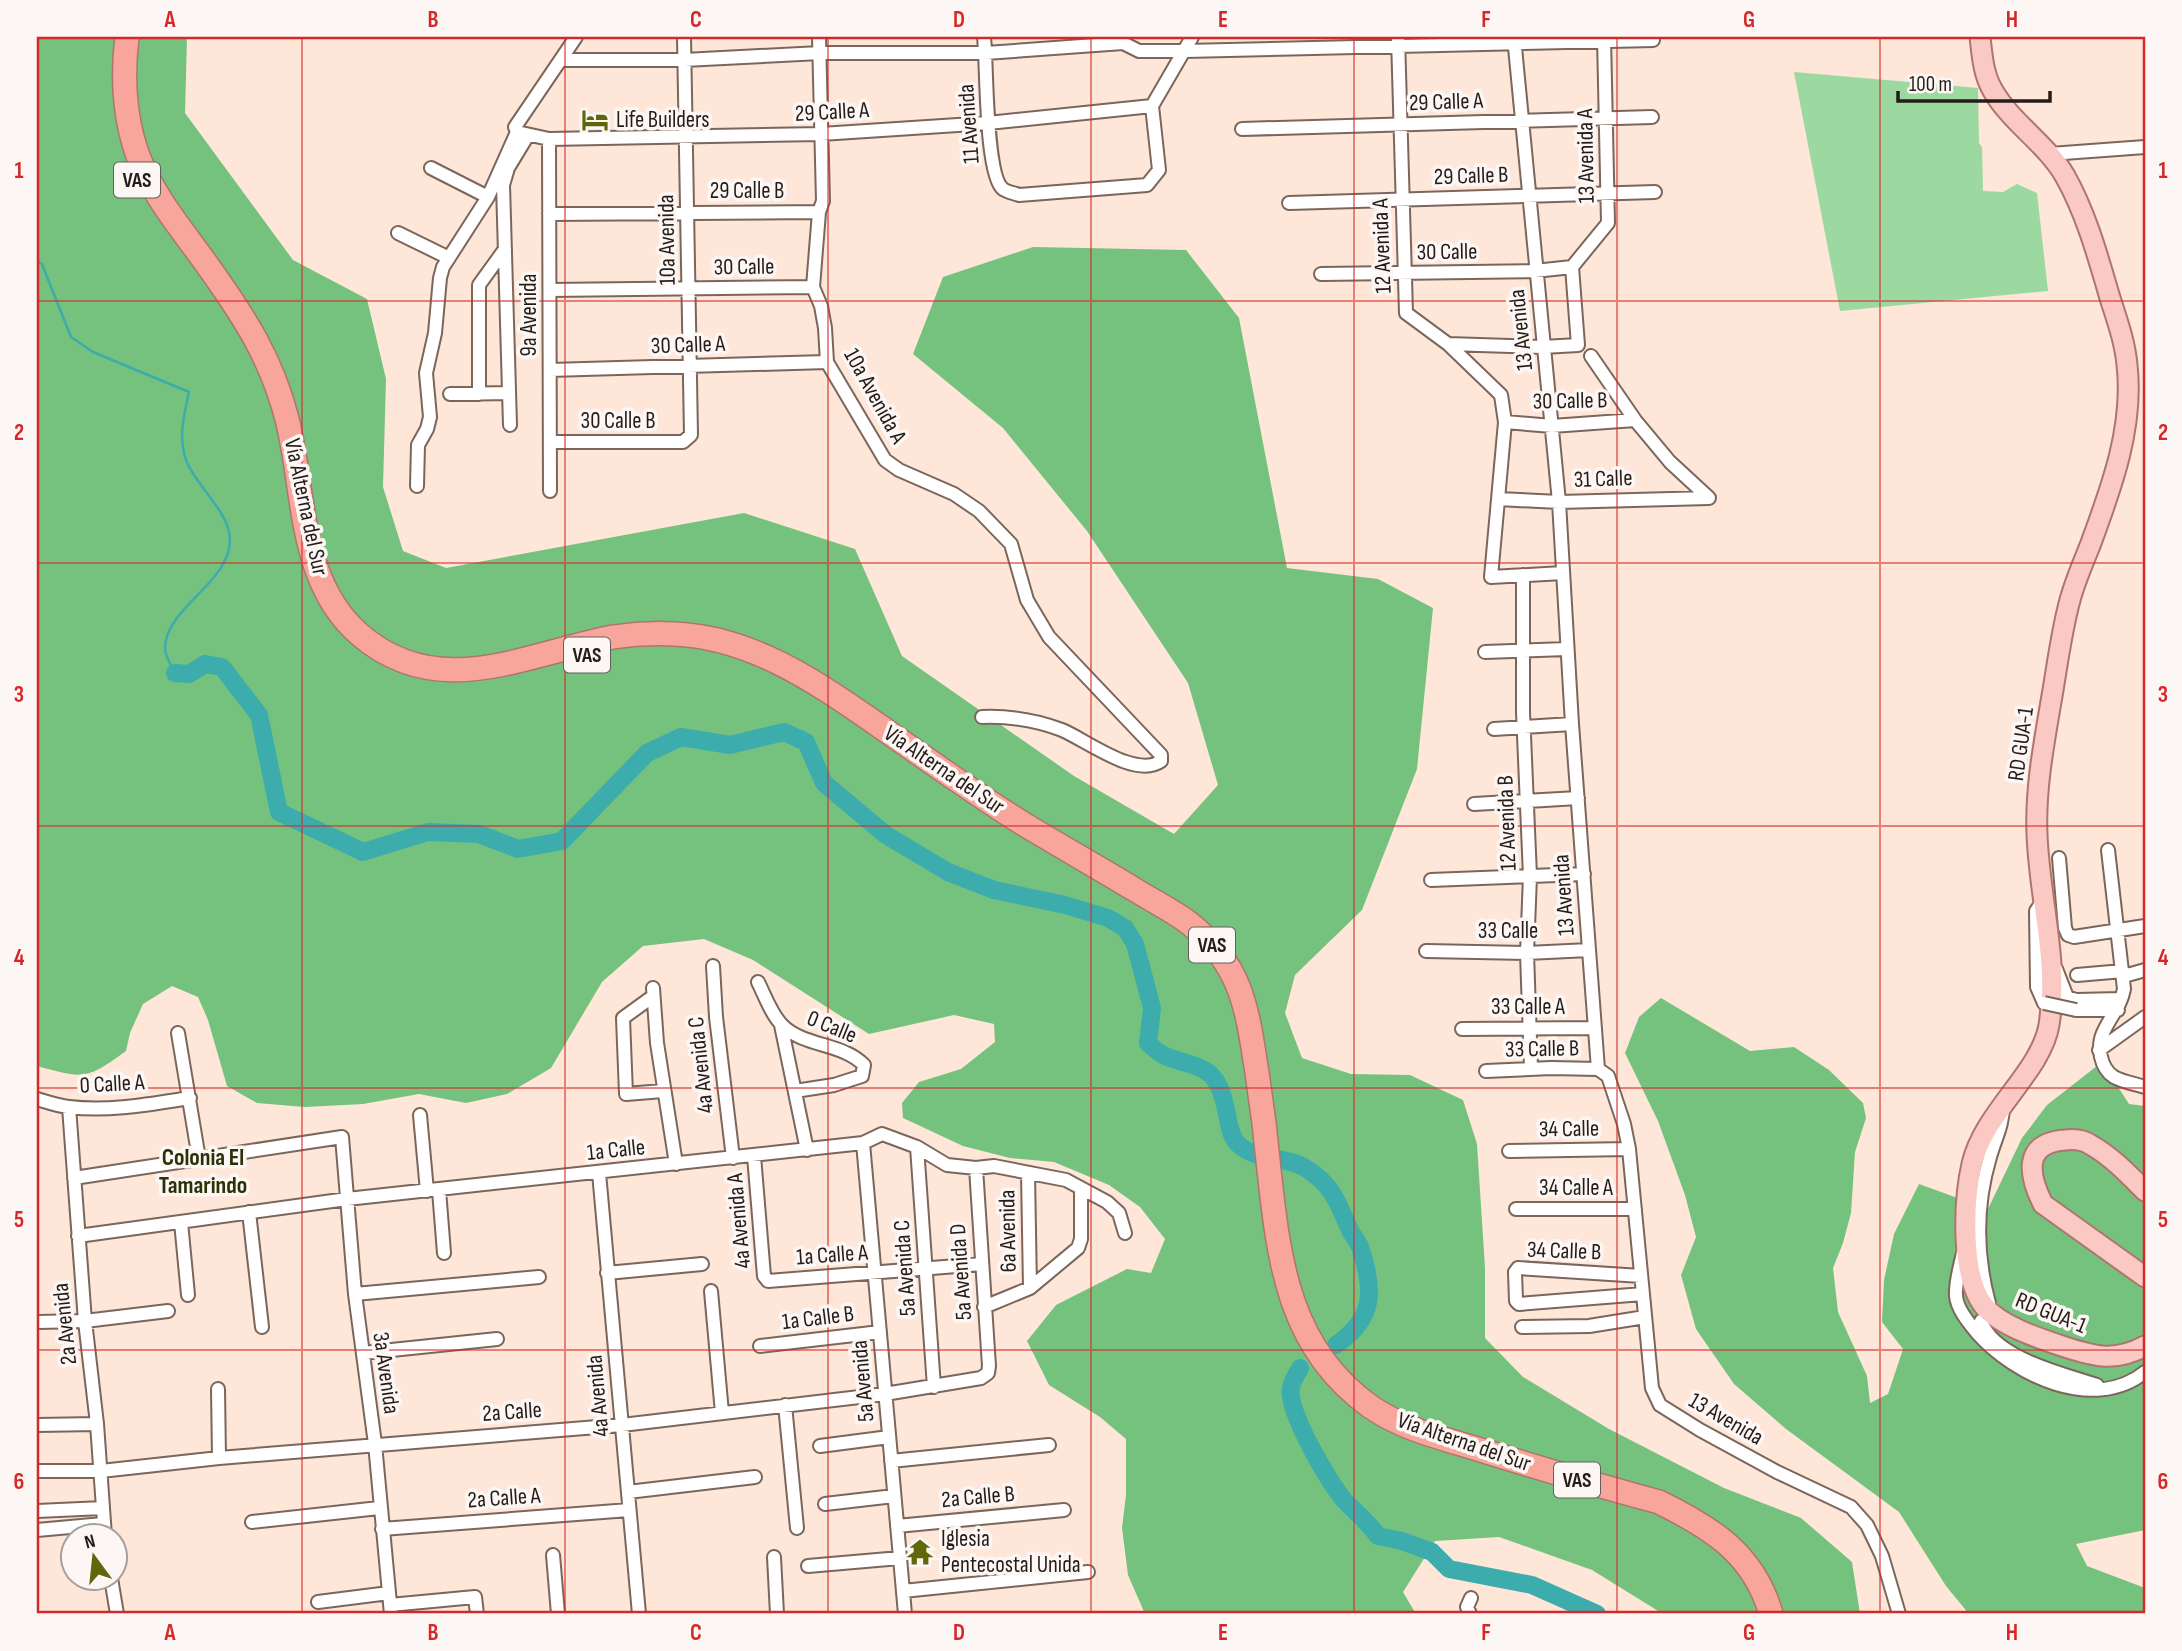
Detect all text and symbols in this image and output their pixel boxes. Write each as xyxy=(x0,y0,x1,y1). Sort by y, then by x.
text: A xyxy=(164,6,177,34)
text: B xyxy=(428,6,439,34)
text: C xyxy=(690,6,702,34)
text: D xyxy=(953,6,965,34)
text: E xyxy=(1218,6,1228,34)
text: F xyxy=(1481,6,1491,34)
text: G xyxy=(1743,6,1755,34)
text: H xyxy=(2006,6,2018,34)
scale bar xyxy=(1898,60,2051,104)
text: 100 m xyxy=(1909,72,1952,97)
street label: 11 Avenida xyxy=(952,83,986,165)
street label: 29 Calle A xyxy=(1408,87,1484,117)
street label: 29 Calle A xyxy=(794,96,870,128)
hotel icon: Life Builders xyxy=(580,105,610,135)
place label: Life Builders xyxy=(616,106,710,134)
street label: 13 Avenida A xyxy=(1571,108,1601,204)
text: 1 xyxy=(14,157,24,185)
text: 1 xyxy=(2158,157,2168,185)
street label: 29 Calle B xyxy=(1433,161,1509,191)
road number: VAS xyxy=(114,162,160,198)
street label: 29 Calle B xyxy=(710,177,784,205)
street label: 10a Avenida xyxy=(652,194,682,286)
street label: 12 Avenida A xyxy=(1366,198,1398,294)
street label: 30 Calle xyxy=(1416,237,1478,267)
street label: 30 Calle xyxy=(713,252,775,282)
street label: 9a Avenida xyxy=(515,274,543,356)
street label: 13 Avenida xyxy=(1503,288,1539,372)
street label: 30 Calle A xyxy=(650,330,726,360)
street label: 10a Avenida A xyxy=(837,344,913,449)
street label: 30 Calle B xyxy=(1532,386,1608,416)
street label: 30 Calle B xyxy=(581,407,655,435)
text: 2 xyxy=(14,419,24,447)
text: 2 xyxy=(2158,419,2168,447)
street label: Vía Alterna del Sur xyxy=(278,436,334,578)
street label: 31 Calle xyxy=(1573,464,1633,494)
road number: VAS xyxy=(564,638,610,672)
text: 3 xyxy=(14,681,24,709)
text: 3 xyxy=(2158,681,2168,709)
street label: RD GUA-1 xyxy=(2002,705,2040,783)
street label: Vía Alterna del Sur xyxy=(878,719,1010,821)
street label: 12 Avenida B xyxy=(1491,775,1523,871)
street label: 13 Avenida xyxy=(1547,853,1581,937)
street label: 33 Calle xyxy=(1478,917,1538,945)
road number: VAS xyxy=(1189,928,1235,962)
text: 4 xyxy=(14,944,25,972)
text: 4 xyxy=(2158,944,2169,972)
street label: 33 Calle A xyxy=(1491,993,1565,1021)
street label: 0 Calle xyxy=(803,1004,861,1050)
street label: 4a Avenida C xyxy=(682,1015,720,1115)
street label: 33 Calle B xyxy=(1505,1034,1579,1064)
street label: 0 Calle A xyxy=(79,1068,145,1100)
street label: 34 Calle xyxy=(1539,1114,1599,1144)
street label: 1a Calle xyxy=(586,1133,646,1167)
district label: Colonia El Tamarindo xyxy=(159,1143,247,1200)
street label: 4a Avenida A xyxy=(721,1172,757,1270)
street label: 34 Calle A xyxy=(1539,1174,1613,1202)
street label: 6a Avenida xyxy=(993,1189,1023,1273)
text: 5 xyxy=(14,1206,24,1234)
text: 5 xyxy=(2158,1206,2168,1234)
street label: 5a Avenida C xyxy=(888,1219,922,1317)
street label: 5a Avenida D xyxy=(944,1223,978,1321)
street label: 34 Calle B xyxy=(1526,1236,1602,1266)
street label: 1a Calle A xyxy=(795,1239,869,1271)
street label: 2a Avenida xyxy=(47,1282,83,1366)
street label: RD GUA-1 xyxy=(2011,1286,2091,1340)
street label: 1a Calle B xyxy=(781,1300,855,1336)
street label: 3a Avenida xyxy=(366,1330,406,1416)
street label: 5a Avenida xyxy=(845,1339,881,1423)
street label: 4a Avenida xyxy=(580,1354,616,1438)
street label: 13 Avenida xyxy=(1684,1387,1768,1451)
street label: 2a Calle xyxy=(481,1396,543,1428)
street label: Vía Alterna del Sur xyxy=(1394,1406,1535,1478)
road number: VAS xyxy=(1554,1462,1600,1498)
text: 6 xyxy=(14,1468,24,1496)
text: 6 xyxy=(2158,1468,2168,1496)
street label: 2a Calle B xyxy=(940,1480,1016,1514)
street label: 2a Calle A xyxy=(467,1481,541,1515)
north arrow xyxy=(60,1522,130,1592)
place label: Iglesia Pentecostal Unida xyxy=(941,1525,1081,1579)
text: N xyxy=(82,1530,98,1554)
temple icon: Iglesia Pentecostal Unida xyxy=(905,1537,935,1567)
text: A xyxy=(164,1619,177,1647)
text: B xyxy=(428,1619,439,1647)
text: C xyxy=(690,1619,702,1647)
text: D xyxy=(953,1619,965,1647)
text: E xyxy=(1218,1619,1228,1647)
text: F xyxy=(1481,1619,1491,1647)
text: G xyxy=(1743,1619,1755,1647)
text: H xyxy=(2006,1619,2018,1647)

